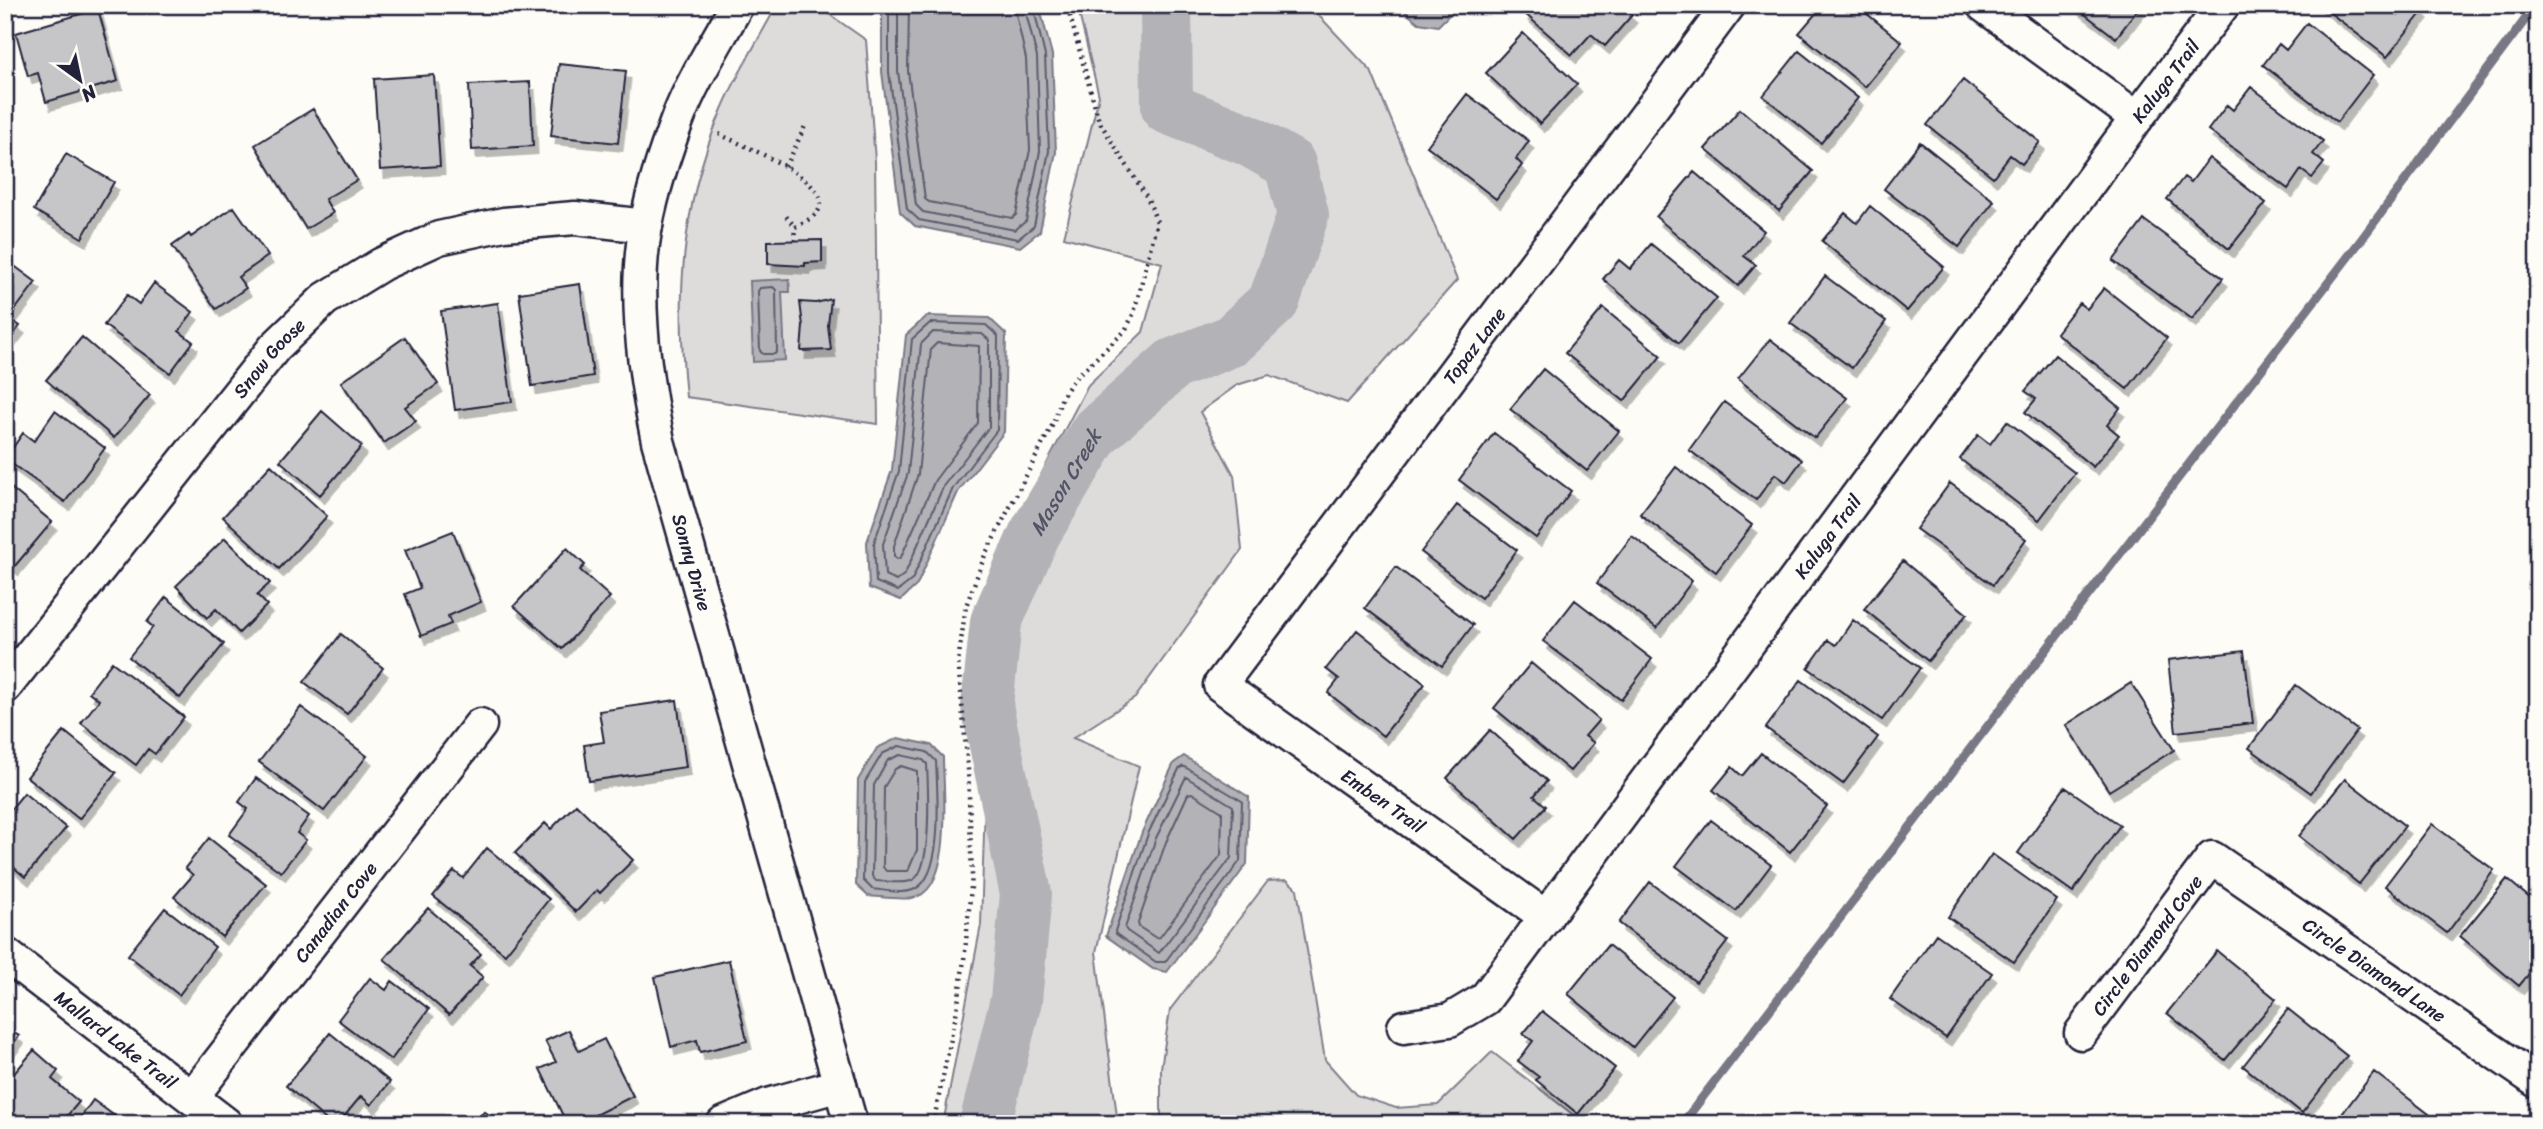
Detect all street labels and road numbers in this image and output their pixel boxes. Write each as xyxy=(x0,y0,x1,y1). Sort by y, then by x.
street label: Kaluga Trail xyxy=(2122,31,2208,130)
street label: Topaz Lane xyxy=(1434,299,1514,392)
street label: Snow Goose xyxy=(224,309,313,405)
street label: Kaluga Trail xyxy=(1785,487,1870,586)
street label: Sonny Drive xyxy=(663,510,722,615)
street label: Emben Trail xyxy=(1334,760,1433,843)
street label: Canadian Cove xyxy=(285,854,385,970)
street label: Circle Diamond Cove xyxy=(2083,867,2211,1023)
street label: Circle Diamond Lane xyxy=(2296,908,2454,1031)
street label: Mallard Lake Trail xyxy=(47,981,185,1098)

